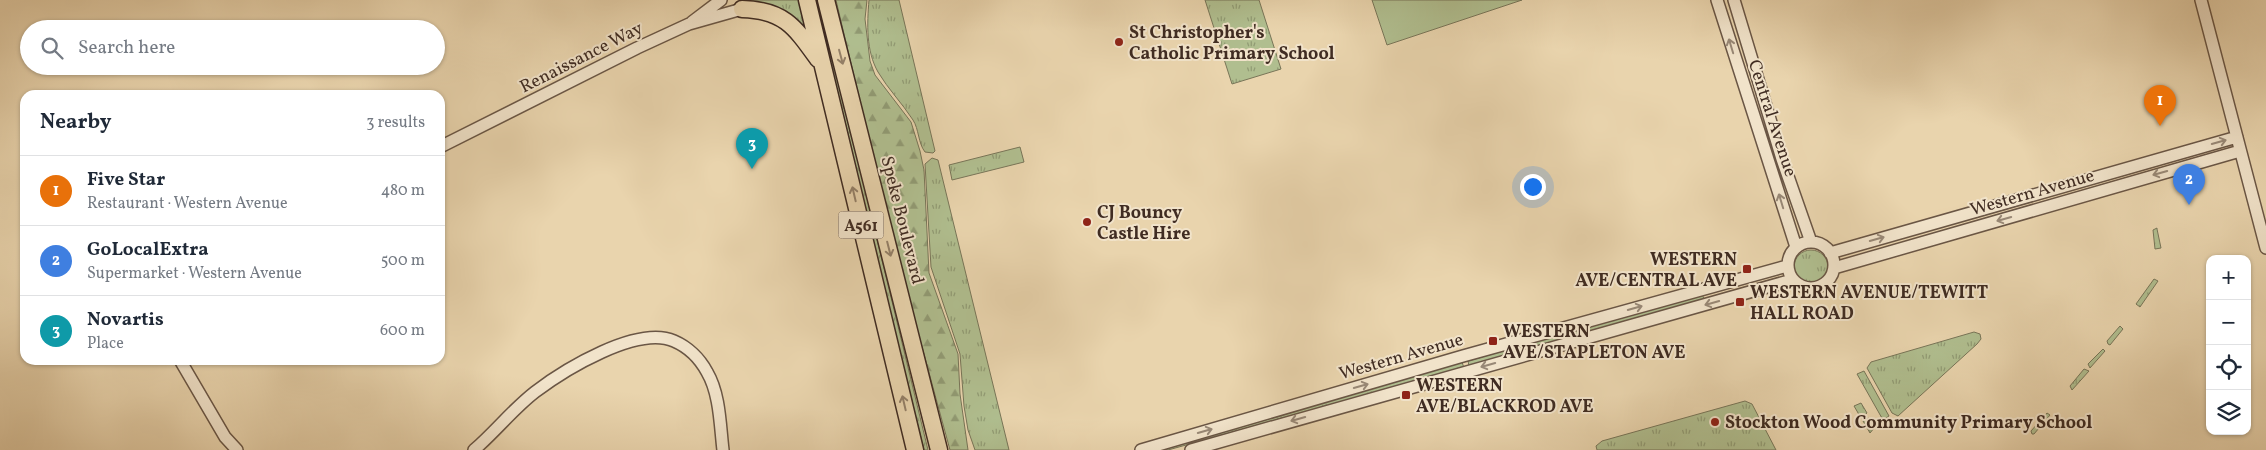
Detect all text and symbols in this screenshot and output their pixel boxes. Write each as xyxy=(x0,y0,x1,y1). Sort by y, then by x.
street label: Renaissance Way xyxy=(516,16,648,100)
search box xyxy=(20,20,445,75)
place label: St Christopher's Catholic Primary School xyxy=(1129,21,1335,67)
icon: search xyxy=(38,34,66,62)
text: Search here xyxy=(78,35,175,61)
marker: St Christopher's Catholic Primary School xyxy=(1113,36,1125,48)
one-way arrow xyxy=(1726,38,1736,54)
one-way arrow xyxy=(837,49,846,65)
street label: Central Avenue xyxy=(1741,57,1802,180)
pin: 1 xyxy=(2144,85,2176,126)
text: Nearby xyxy=(40,108,111,137)
text: 3 results xyxy=(366,112,425,134)
pin: 3 xyxy=(736,128,768,169)
one-way arrow xyxy=(2210,137,2226,147)
street label: Speke Boulevard xyxy=(874,154,930,287)
street label: Western Avenue xyxy=(1967,164,2098,223)
pin: 2 xyxy=(2173,164,2205,205)
text: Five Star xyxy=(87,167,165,193)
one-way arrow xyxy=(2152,169,2168,179)
your location xyxy=(1520,174,1546,200)
text: 1 xyxy=(53,180,59,202)
text: 480 m xyxy=(381,180,425,202)
one-way arrow xyxy=(849,186,858,202)
text: Restaurant · Western Avenue xyxy=(87,193,288,215)
one-way arrow xyxy=(1776,193,1786,209)
place label: CJ Bouncy Castle Hire xyxy=(1097,201,1190,247)
road number: A561 xyxy=(838,212,884,238)
one-way arrow xyxy=(1996,214,2012,224)
marker: CJ Bouncy Castle Hire xyxy=(1081,216,1093,228)
one-way arrow xyxy=(1869,234,1885,244)
text: GoLocalExtra xyxy=(87,237,209,263)
one-way arrow xyxy=(885,240,894,256)
place label: WESTERN AVE/CENTRAL AVE xyxy=(1575,248,1737,294)
text: 2 xyxy=(52,250,60,272)
text: 500 m xyxy=(381,250,425,272)
map controls xyxy=(2206,255,2251,435)
button: + xyxy=(2206,255,2251,300)
text: Supermarket · Western Avenue xyxy=(87,263,302,285)
marker: WESTERN AVE/CENTRAL AVE xyxy=(1741,263,1753,275)
place label: WESTERN AVENUE/TEWITT HALL ROAD xyxy=(1750,281,1989,327)
marker: WESTERN AVENUE/TEWITT HALL ROAD xyxy=(1734,296,1746,308)
one-way arrow xyxy=(1704,298,1720,308)
button: − xyxy=(2206,300,2251,345)
one-way arrow xyxy=(1626,303,1642,313)
text: Novartis xyxy=(87,307,164,333)
text: 3 xyxy=(52,320,60,342)
text: 600 m xyxy=(380,320,425,342)
place label: WESTERN AVE/STAPLETON AVE xyxy=(1503,320,1686,366)
street label: Western Avenue xyxy=(1336,328,1467,387)
text: Place xyxy=(87,333,124,355)
marker: WESTERN AVE/STAPLETON AVE xyxy=(1487,335,1499,347)
button: locate xyxy=(2206,345,2251,390)
one-way arrow xyxy=(1480,361,1496,370)
place label: WESTERN AVE/BLACKROD AVE xyxy=(1416,374,1594,420)
one-way arrow xyxy=(1352,381,1368,391)
marker: WESTERN AVE/BLACKROD AVE xyxy=(1400,389,1412,401)
button: layers xyxy=(2206,390,2251,435)
one-way arrow xyxy=(899,395,908,411)
place label: Stockton Wood Community Primary School xyxy=(1725,411,2092,436)
one-way arrow xyxy=(1290,415,1306,425)
marker: Stockton Wood Community Primary School xyxy=(1709,416,1721,428)
one-way arrow xyxy=(1196,426,1212,436)

